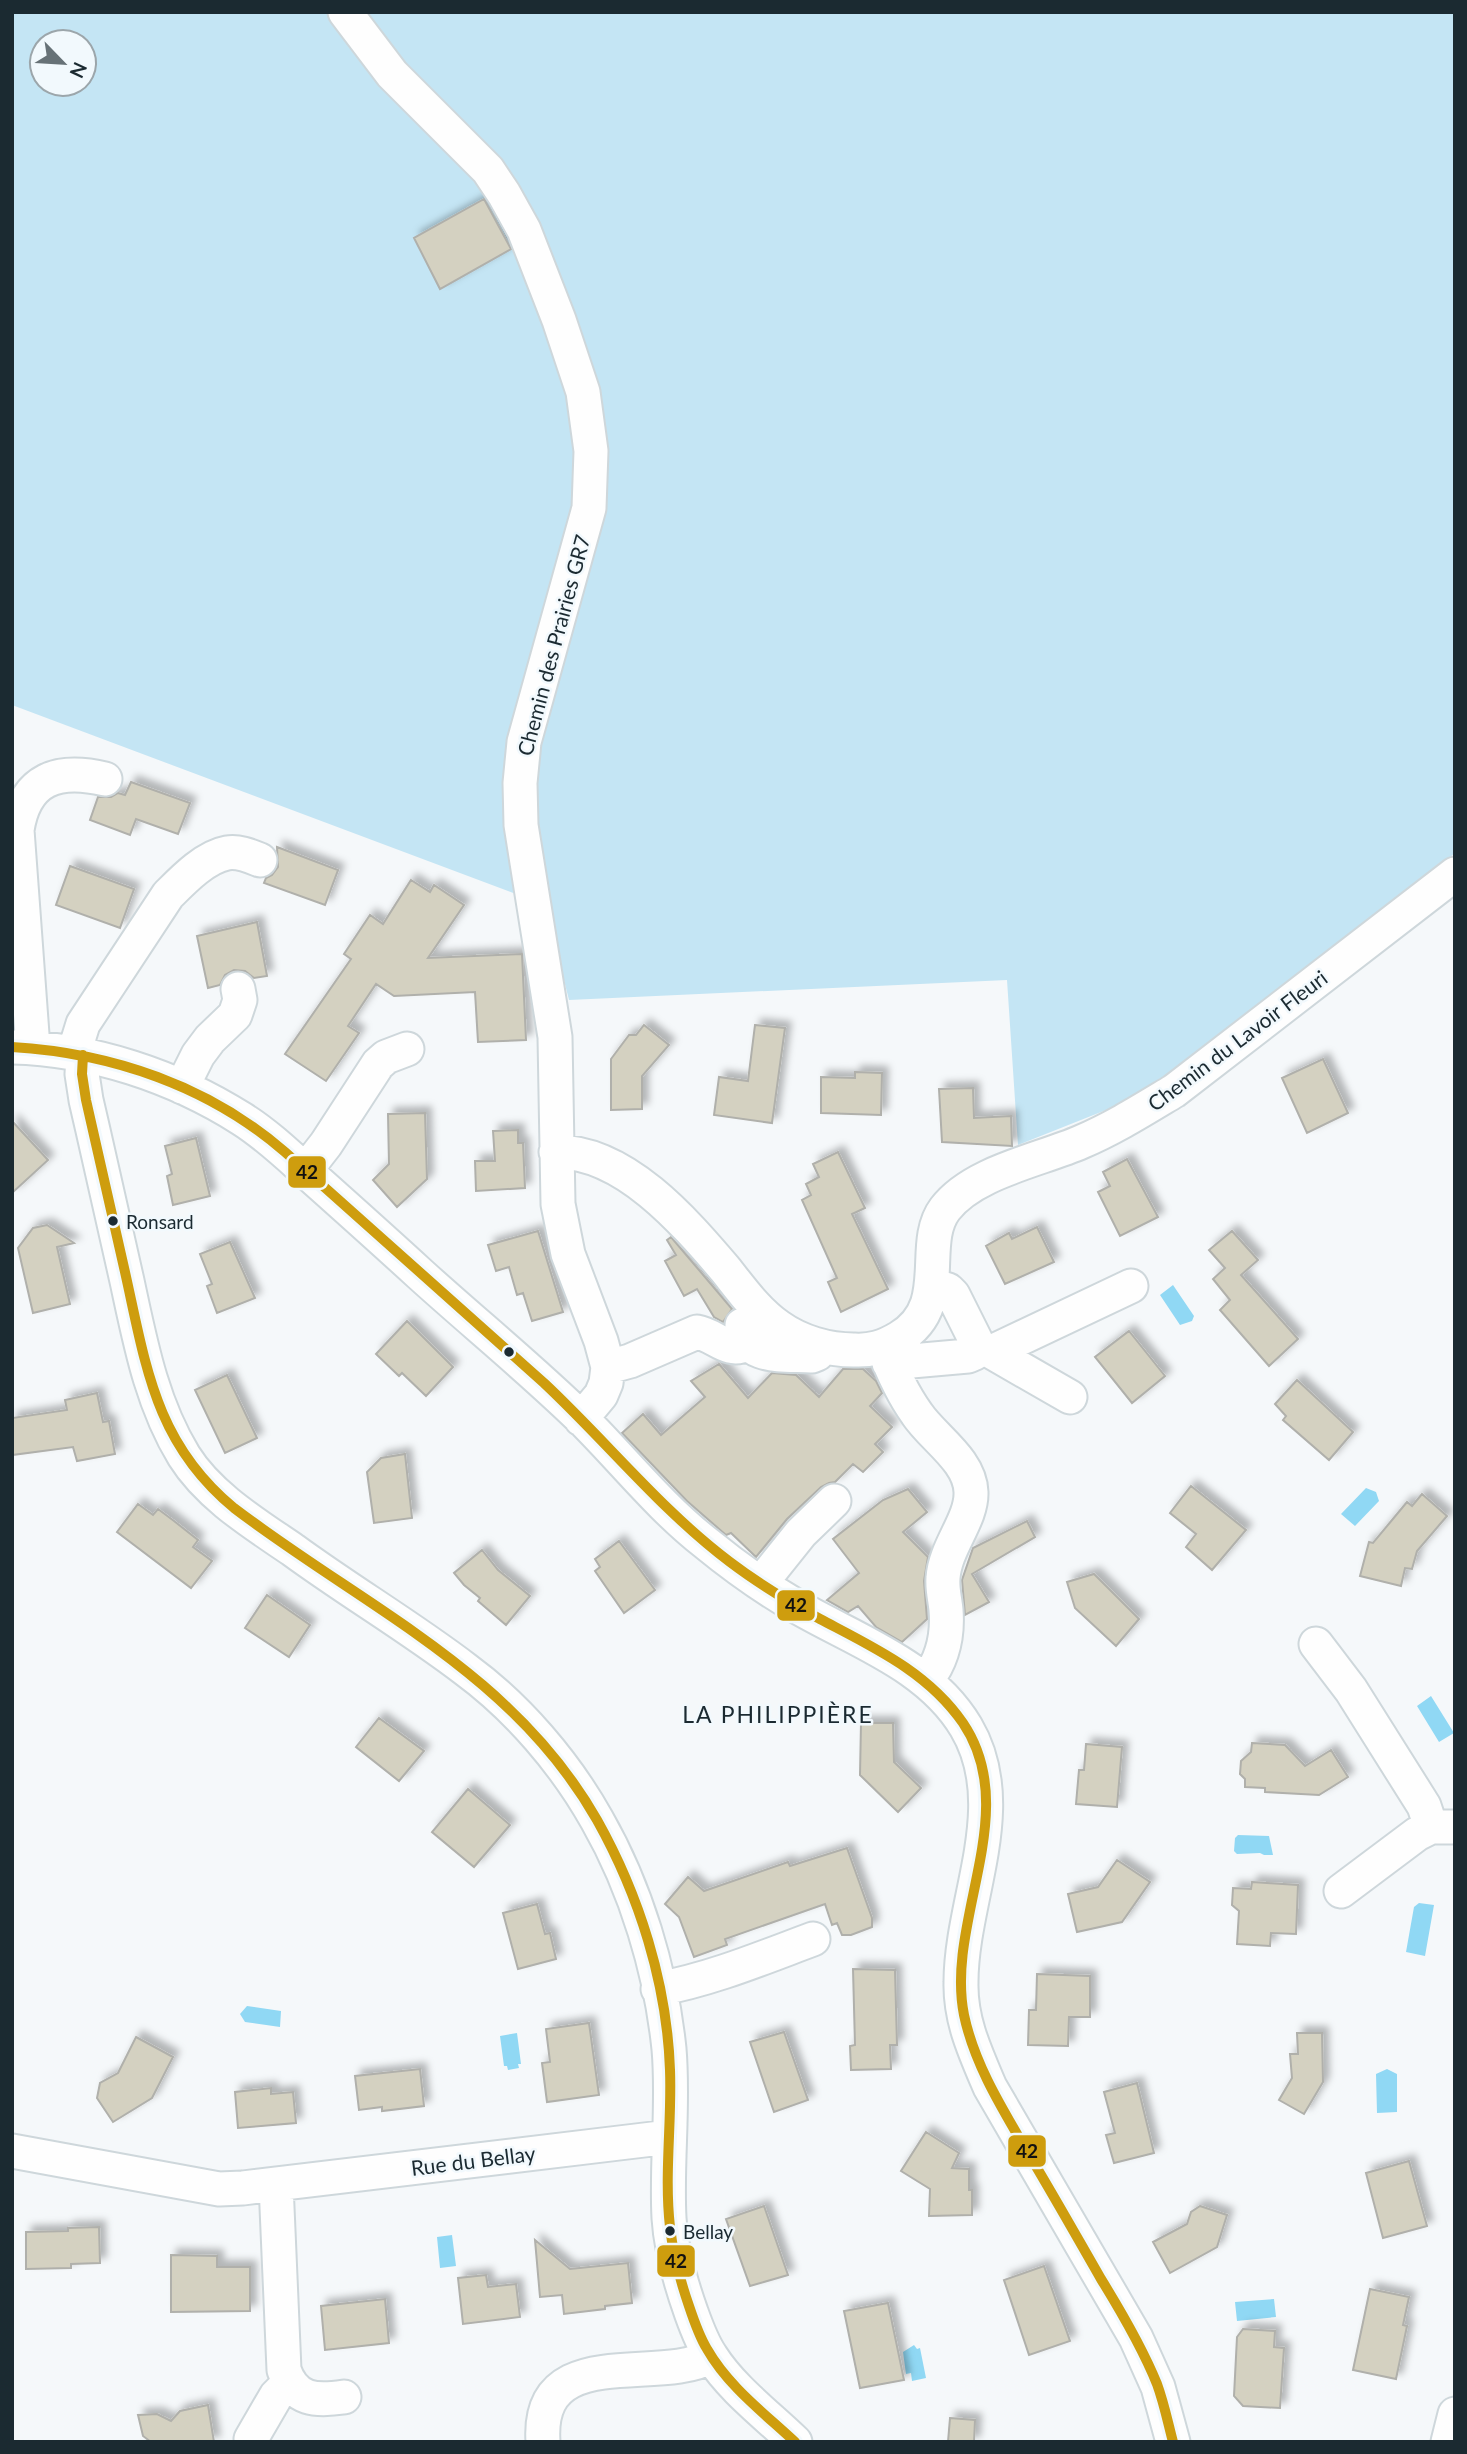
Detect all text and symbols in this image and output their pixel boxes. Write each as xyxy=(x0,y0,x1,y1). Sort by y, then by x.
north arrow xyxy=(28,28,98,98)
text: N xyxy=(65,59,92,82)
street label: Chemin des Prairies GR7 xyxy=(511,532,595,758)
street label: Chemin du Lavoir Fleuri xyxy=(1142,964,1332,1116)
line badge: 42 xyxy=(287,1155,327,1189)
text: 42 xyxy=(296,1160,318,1183)
place label: Ronsard xyxy=(126,1210,194,1233)
marker: Ronsard xyxy=(106,1214,120,1228)
unlabelled marker xyxy=(502,1345,516,1359)
line badge: 42 xyxy=(776,1589,816,1622)
text: 42 xyxy=(785,1593,807,1616)
district label: LA PHILIPPIÈRE xyxy=(682,1700,874,1728)
line badge: 42 xyxy=(1007,2134,1047,2168)
text: 42 xyxy=(1016,2139,1038,2162)
street label: Rue du Bellay xyxy=(409,2140,537,2180)
place label: Bellay xyxy=(683,2220,733,2243)
marker: Bellay xyxy=(663,2224,677,2238)
line badge: 42 xyxy=(656,2244,696,2278)
text: 42 xyxy=(665,2249,687,2272)

